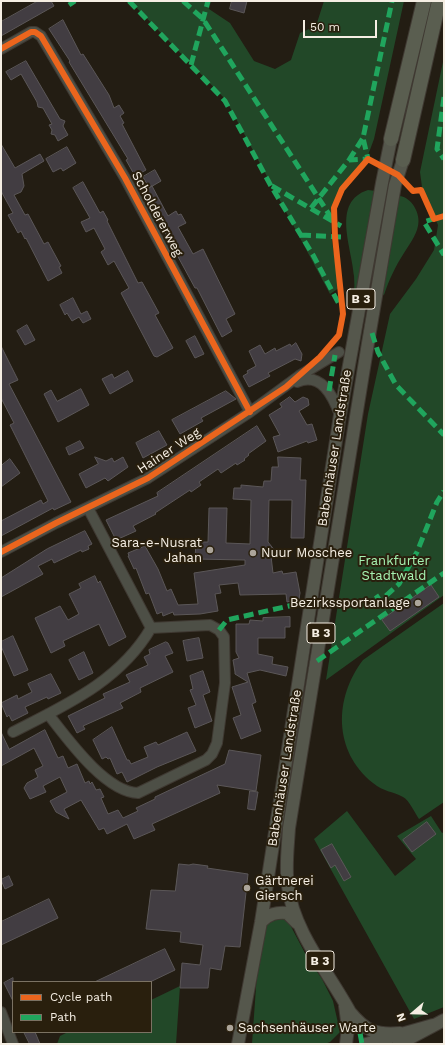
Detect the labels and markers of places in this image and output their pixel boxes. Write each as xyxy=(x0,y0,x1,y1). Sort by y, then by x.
place label: Sara-e-Nusrat Jahan xyxy=(111,535,202,566)
marker: Sara-e-Nusrat Jahan xyxy=(205,545,215,555)
place label: Nuur Moschee xyxy=(261,545,352,561)
marker: Nuur Moschee xyxy=(248,548,258,558)
place label: Bezirkssportanlage xyxy=(290,595,410,611)
marker: Bezirkssportanlage xyxy=(413,598,423,608)
place label: Gärtnerei Giersch xyxy=(255,873,314,904)
marker: Gärtnerei Giersch xyxy=(242,883,252,893)
place label: Sachsenhäuser Warte xyxy=(238,1020,376,1036)
marker: Sachsenhäuser Warte xyxy=(225,1023,235,1033)

